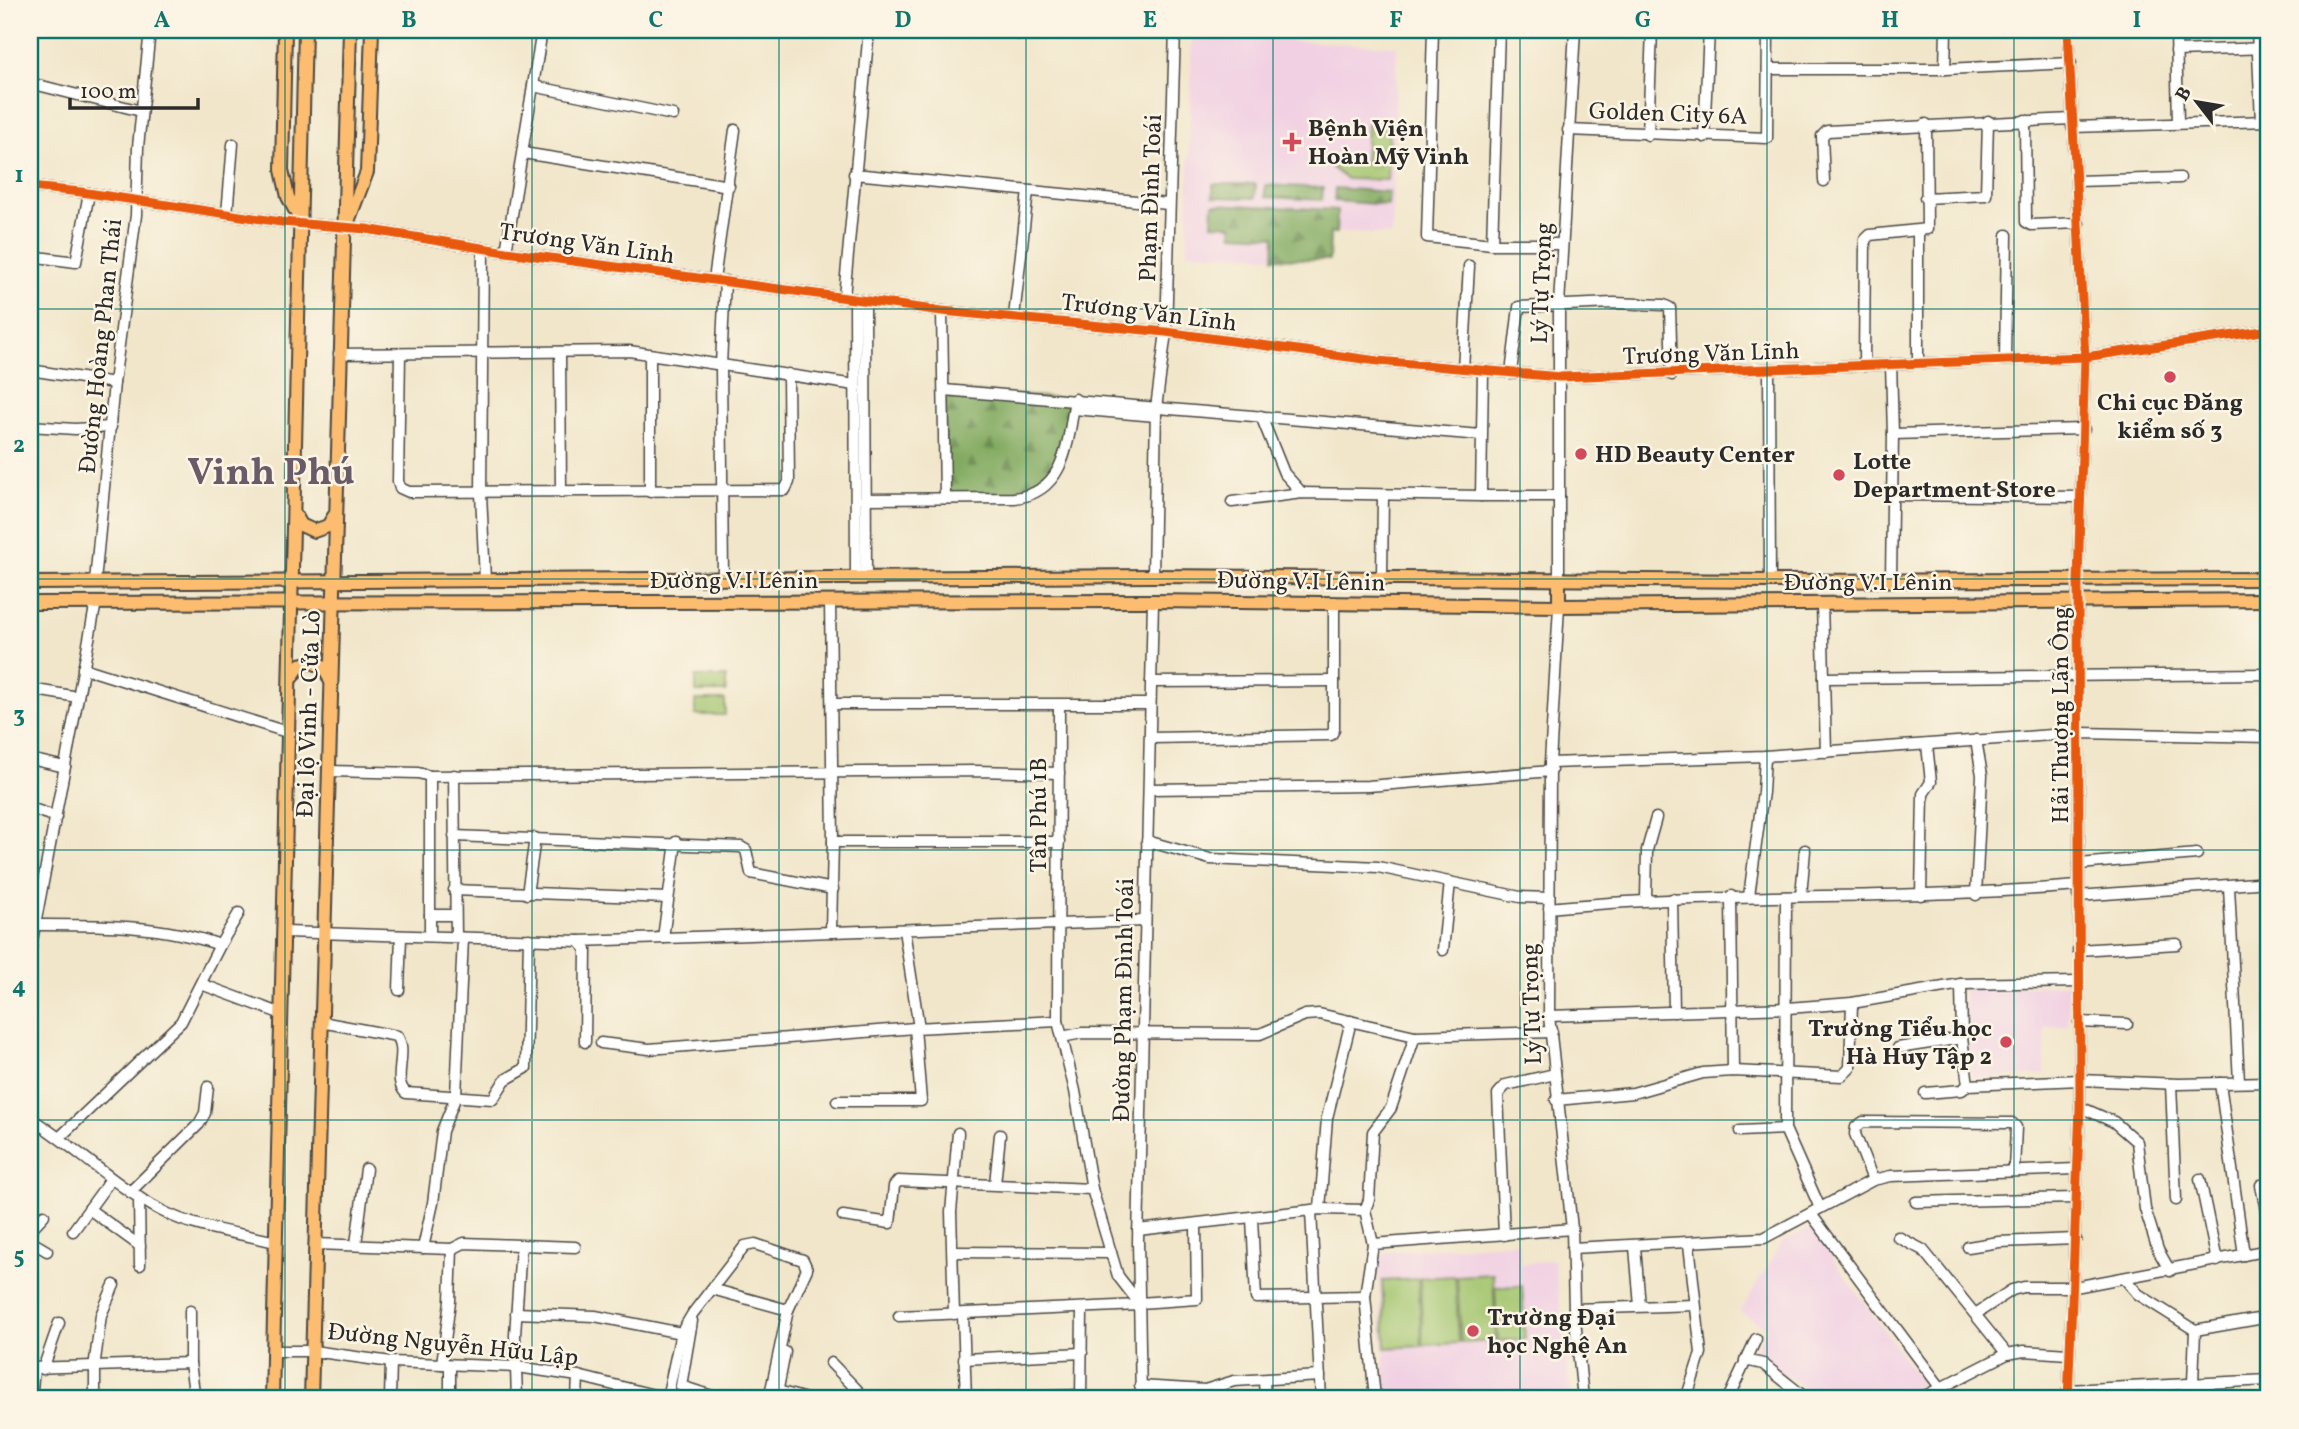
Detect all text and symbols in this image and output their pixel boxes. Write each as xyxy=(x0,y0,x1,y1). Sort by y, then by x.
text: A xyxy=(154,5,170,37)
text: B xyxy=(401,5,417,37)
text: C xyxy=(649,5,663,37)
text: D xyxy=(895,5,912,37)
text: E xyxy=(1143,5,1157,37)
text: F xyxy=(1389,5,1403,37)
text: G xyxy=(1635,5,1651,37)
text: H xyxy=(1881,5,1899,37)
text: I xyxy=(2133,5,2141,37)
scale bar xyxy=(70,66,198,110)
north arrow xyxy=(2162,66,2232,136)
text: 100 m xyxy=(80,78,137,107)
text: B xyxy=(2170,82,2199,106)
street label: Golden City 6A xyxy=(1588,95,1748,135)
place label: Bệnh Viện Hoàn Mỹ Vinh xyxy=(1308,113,1469,175)
street label: Phạm Đình Toái xyxy=(1132,114,1172,283)
marker: Bệnh Viện Hoàn Mỹ Vinh xyxy=(1282,132,1302,152)
text: 1 xyxy=(14,160,24,192)
street label: Trương Văn Lĩnh xyxy=(497,216,677,274)
street label: Đường Hoàng Phan Thái xyxy=(72,217,132,475)
street label: Lý Tự Trọng xyxy=(1524,222,1562,344)
street label: Trương Văn Lĩnh xyxy=(1059,286,1239,342)
street label: Trương Văn Lĩnh xyxy=(1622,335,1800,375)
marker: Chi cục Đăng kiểm số 3 xyxy=(2162,369,2178,385)
place label: Chi cục Đăng kiểm số 3 xyxy=(2097,387,2243,449)
text: 2 xyxy=(13,430,25,462)
place label: HD Beauty Center xyxy=(1595,439,1795,473)
marker: HD Beauty Center xyxy=(1573,446,1589,462)
place label: Lotte Department Store xyxy=(1853,446,2056,508)
district label: Vinh Phú xyxy=(187,448,355,501)
marker: Lotte Department Store xyxy=(1831,467,1847,483)
street label: Đường V.I Lênin xyxy=(650,565,818,599)
street label: Đường V.I Lênin xyxy=(1216,565,1386,601)
street label: Đường V.I Lênin xyxy=(1784,567,1952,601)
street label: Hải Thượng Lãn Ông xyxy=(2045,607,2079,823)
street label: Đại lộ Vinh - Cửa Lò xyxy=(289,610,331,819)
text: 3 xyxy=(13,700,25,732)
street label: Tân Phú 1B xyxy=(1023,757,1057,873)
street label: Đường Phạm Đình Toái xyxy=(1106,878,1144,1123)
street label: Lý Tự Trọng xyxy=(1514,943,1552,1065)
text: 4 xyxy=(12,971,26,1003)
place label: Trường Tiểu học Hà Huy Tập 2 xyxy=(1808,1013,1992,1075)
marker: Trường Tiểu học Hà Huy Tập 2 xyxy=(1998,1034,2014,1050)
text: 5 xyxy=(13,1241,25,1273)
place label: Trường Đại học Nghệ An xyxy=(1487,1302,1628,1364)
street label: Đường Nguyễn Hữu Lập xyxy=(326,1316,580,1376)
marker: Trường Đại học Nghệ An xyxy=(1465,1323,1481,1339)

